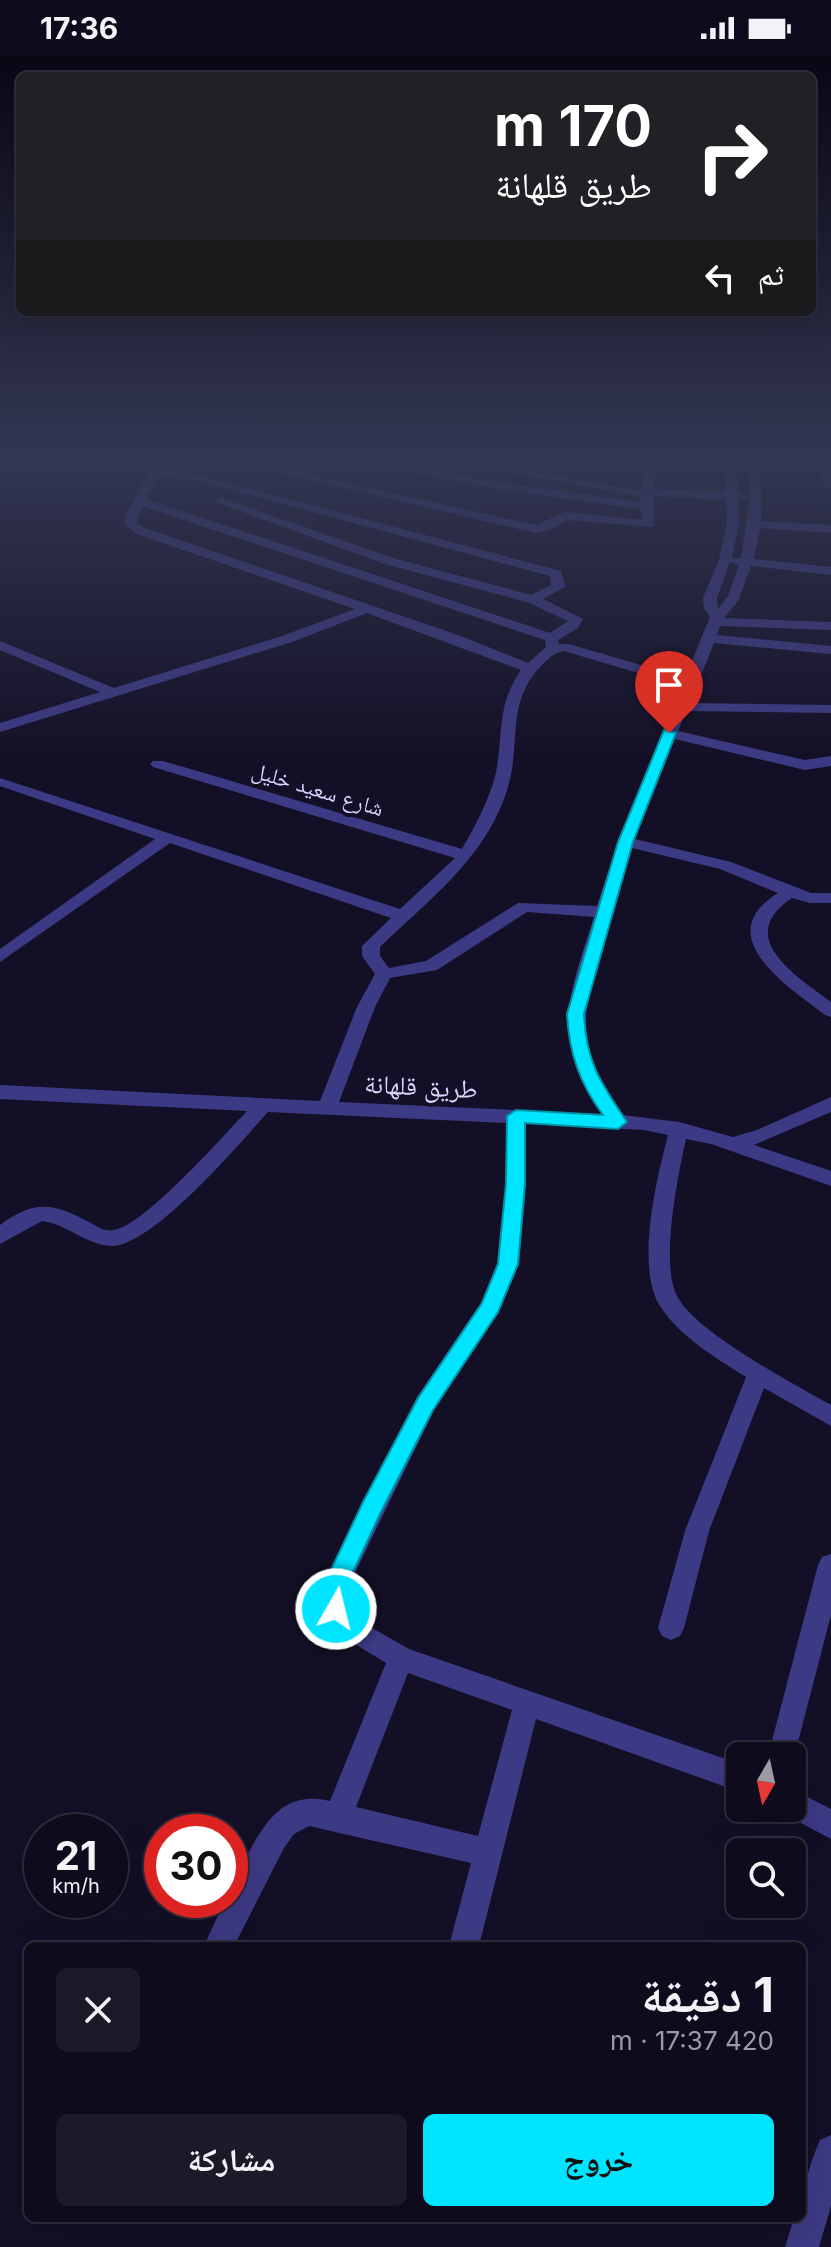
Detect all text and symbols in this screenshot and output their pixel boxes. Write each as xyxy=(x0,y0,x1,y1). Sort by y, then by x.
text: 17:36 xyxy=(40,10,118,46)
text: 170 m xyxy=(494,92,652,160)
icon: right xyxy=(680,104,784,208)
text: طريق قلهانة xyxy=(495,163,652,207)
icon: left xyxy=(698,256,742,300)
text: ثم xyxy=(758,256,784,292)
pin xyxy=(635,651,703,733)
icon: arrive xyxy=(647,663,691,707)
street label: شارع سعيد خليل xyxy=(249,757,387,822)
street label: طريق قلهانة xyxy=(364,1068,478,1105)
position arrow xyxy=(294,1567,378,1651)
north arrow xyxy=(726,1742,806,1822)
map controls xyxy=(726,1742,806,1918)
speed limit sign: 30 xyxy=(144,1814,248,1918)
text: 21 xyxy=(55,1831,97,1880)
button: search xyxy=(726,1838,806,1918)
text: km/h xyxy=(52,1874,100,1898)
text: 1 دقيقة xyxy=(641,1965,774,2024)
button: close xyxy=(56,1968,140,2052)
text: 420 m · 17:37 xyxy=(610,2025,774,2056)
button: مشاركة xyxy=(56,2114,407,2206)
button: خروج xyxy=(423,2114,774,2206)

